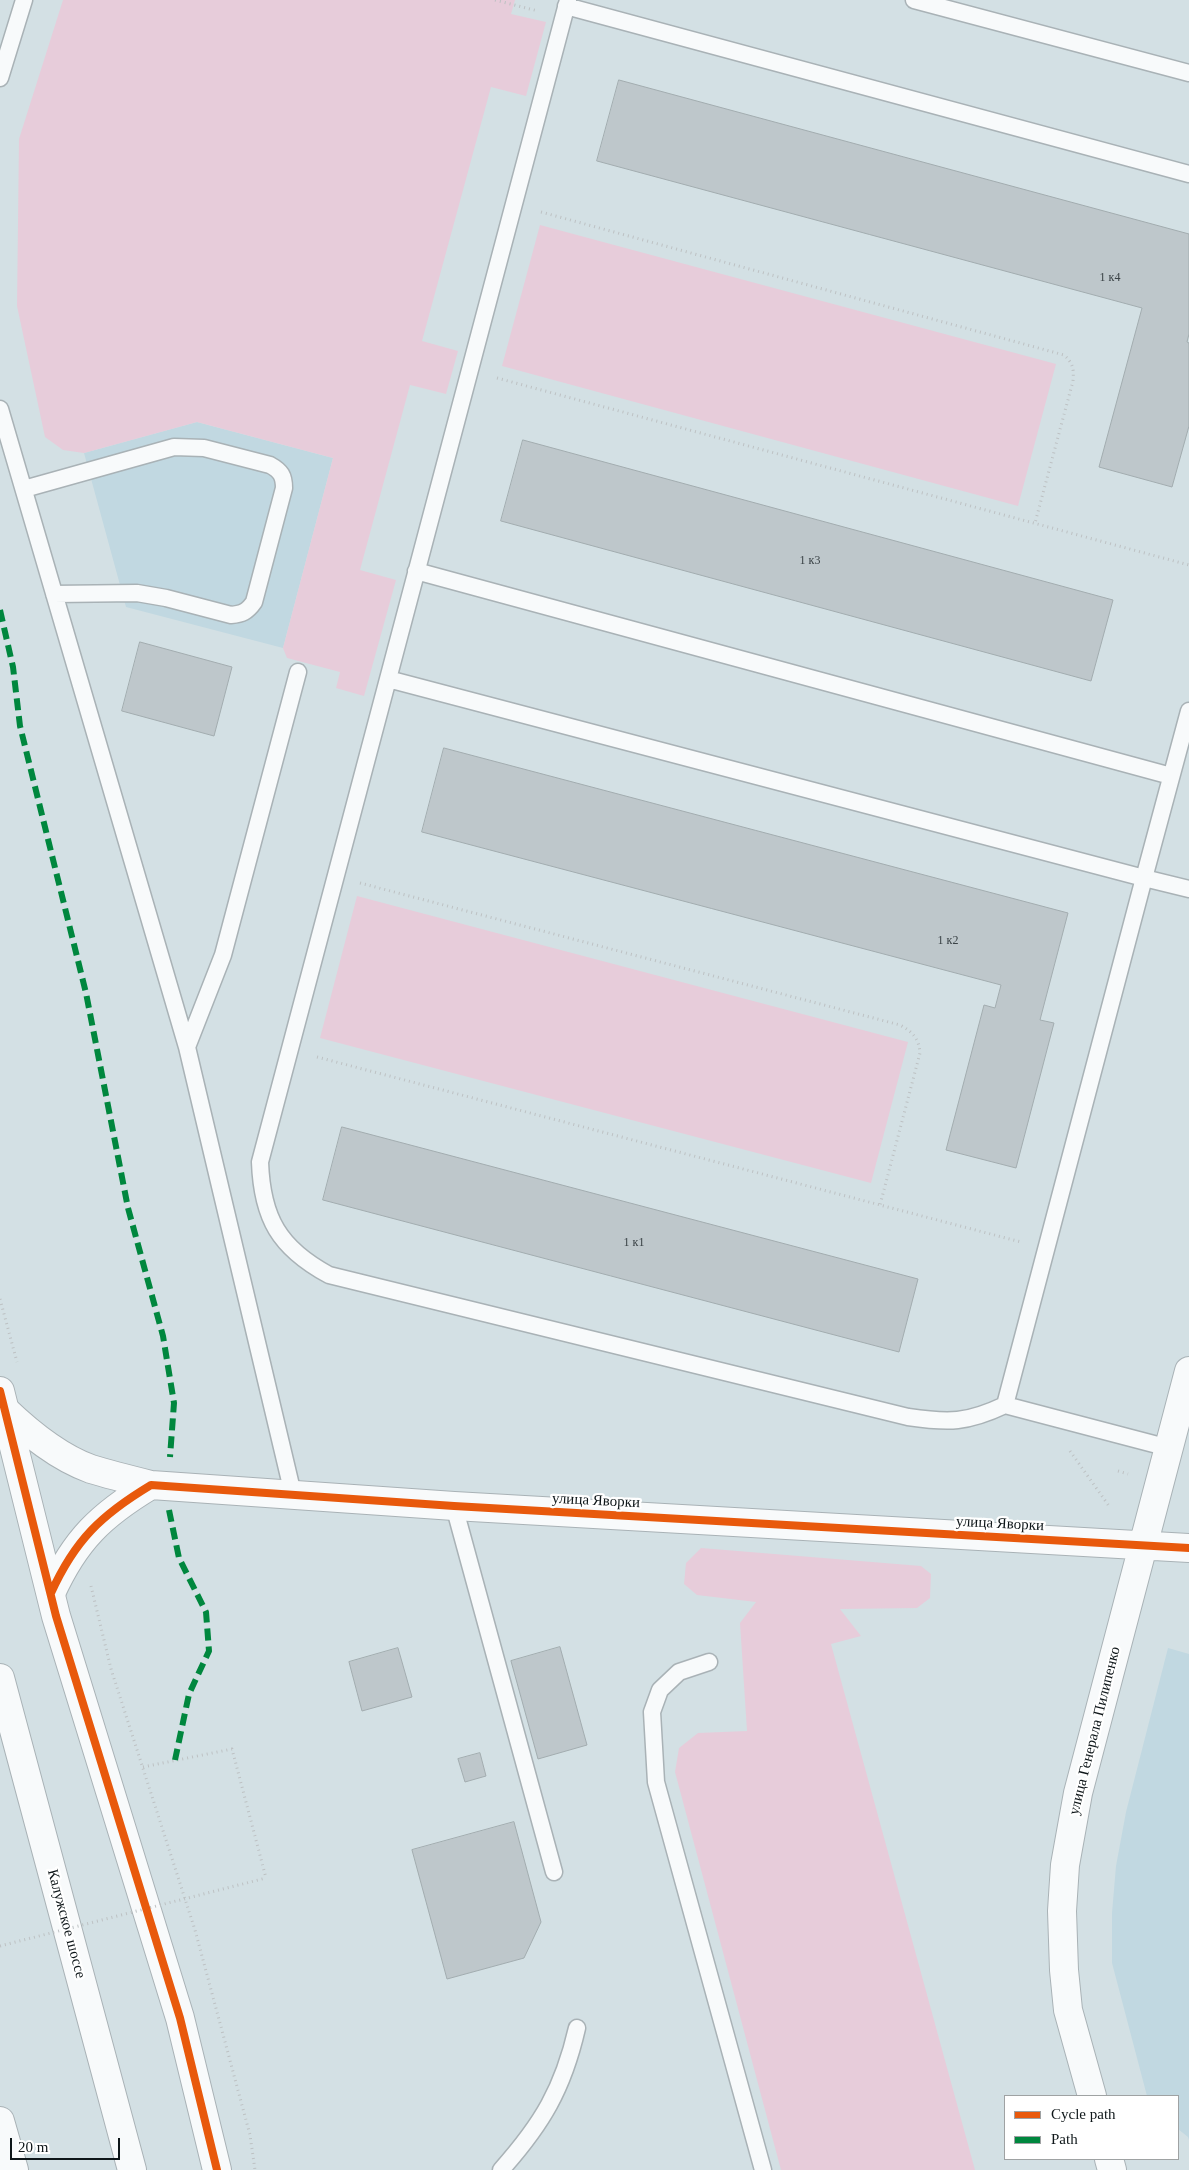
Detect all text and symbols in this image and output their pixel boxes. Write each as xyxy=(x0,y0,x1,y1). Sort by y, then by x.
house number: 1 к4 xyxy=(1100,271,1120,285)
house number: 1 к3 xyxy=(800,554,820,568)
house number: 1 к2 xyxy=(938,934,958,948)
house number: 1 к1 xyxy=(624,1236,644,1250)
street label: улица Яворки xyxy=(552,1490,640,1512)
street label: улица Яворки xyxy=(956,1513,1044,1535)
street label: улица Генерала Пилипенко xyxy=(1065,1645,1125,1817)
street label: Калужское шоссе xyxy=(43,1867,89,1981)
legend xyxy=(1004,2095,1179,2160)
text: Cycle path xyxy=(1051,2106,1116,2122)
scale bar xyxy=(12,2128,122,2160)
text: Path xyxy=(1051,2131,1078,2147)
text: 20 m xyxy=(18,2139,48,2155)

